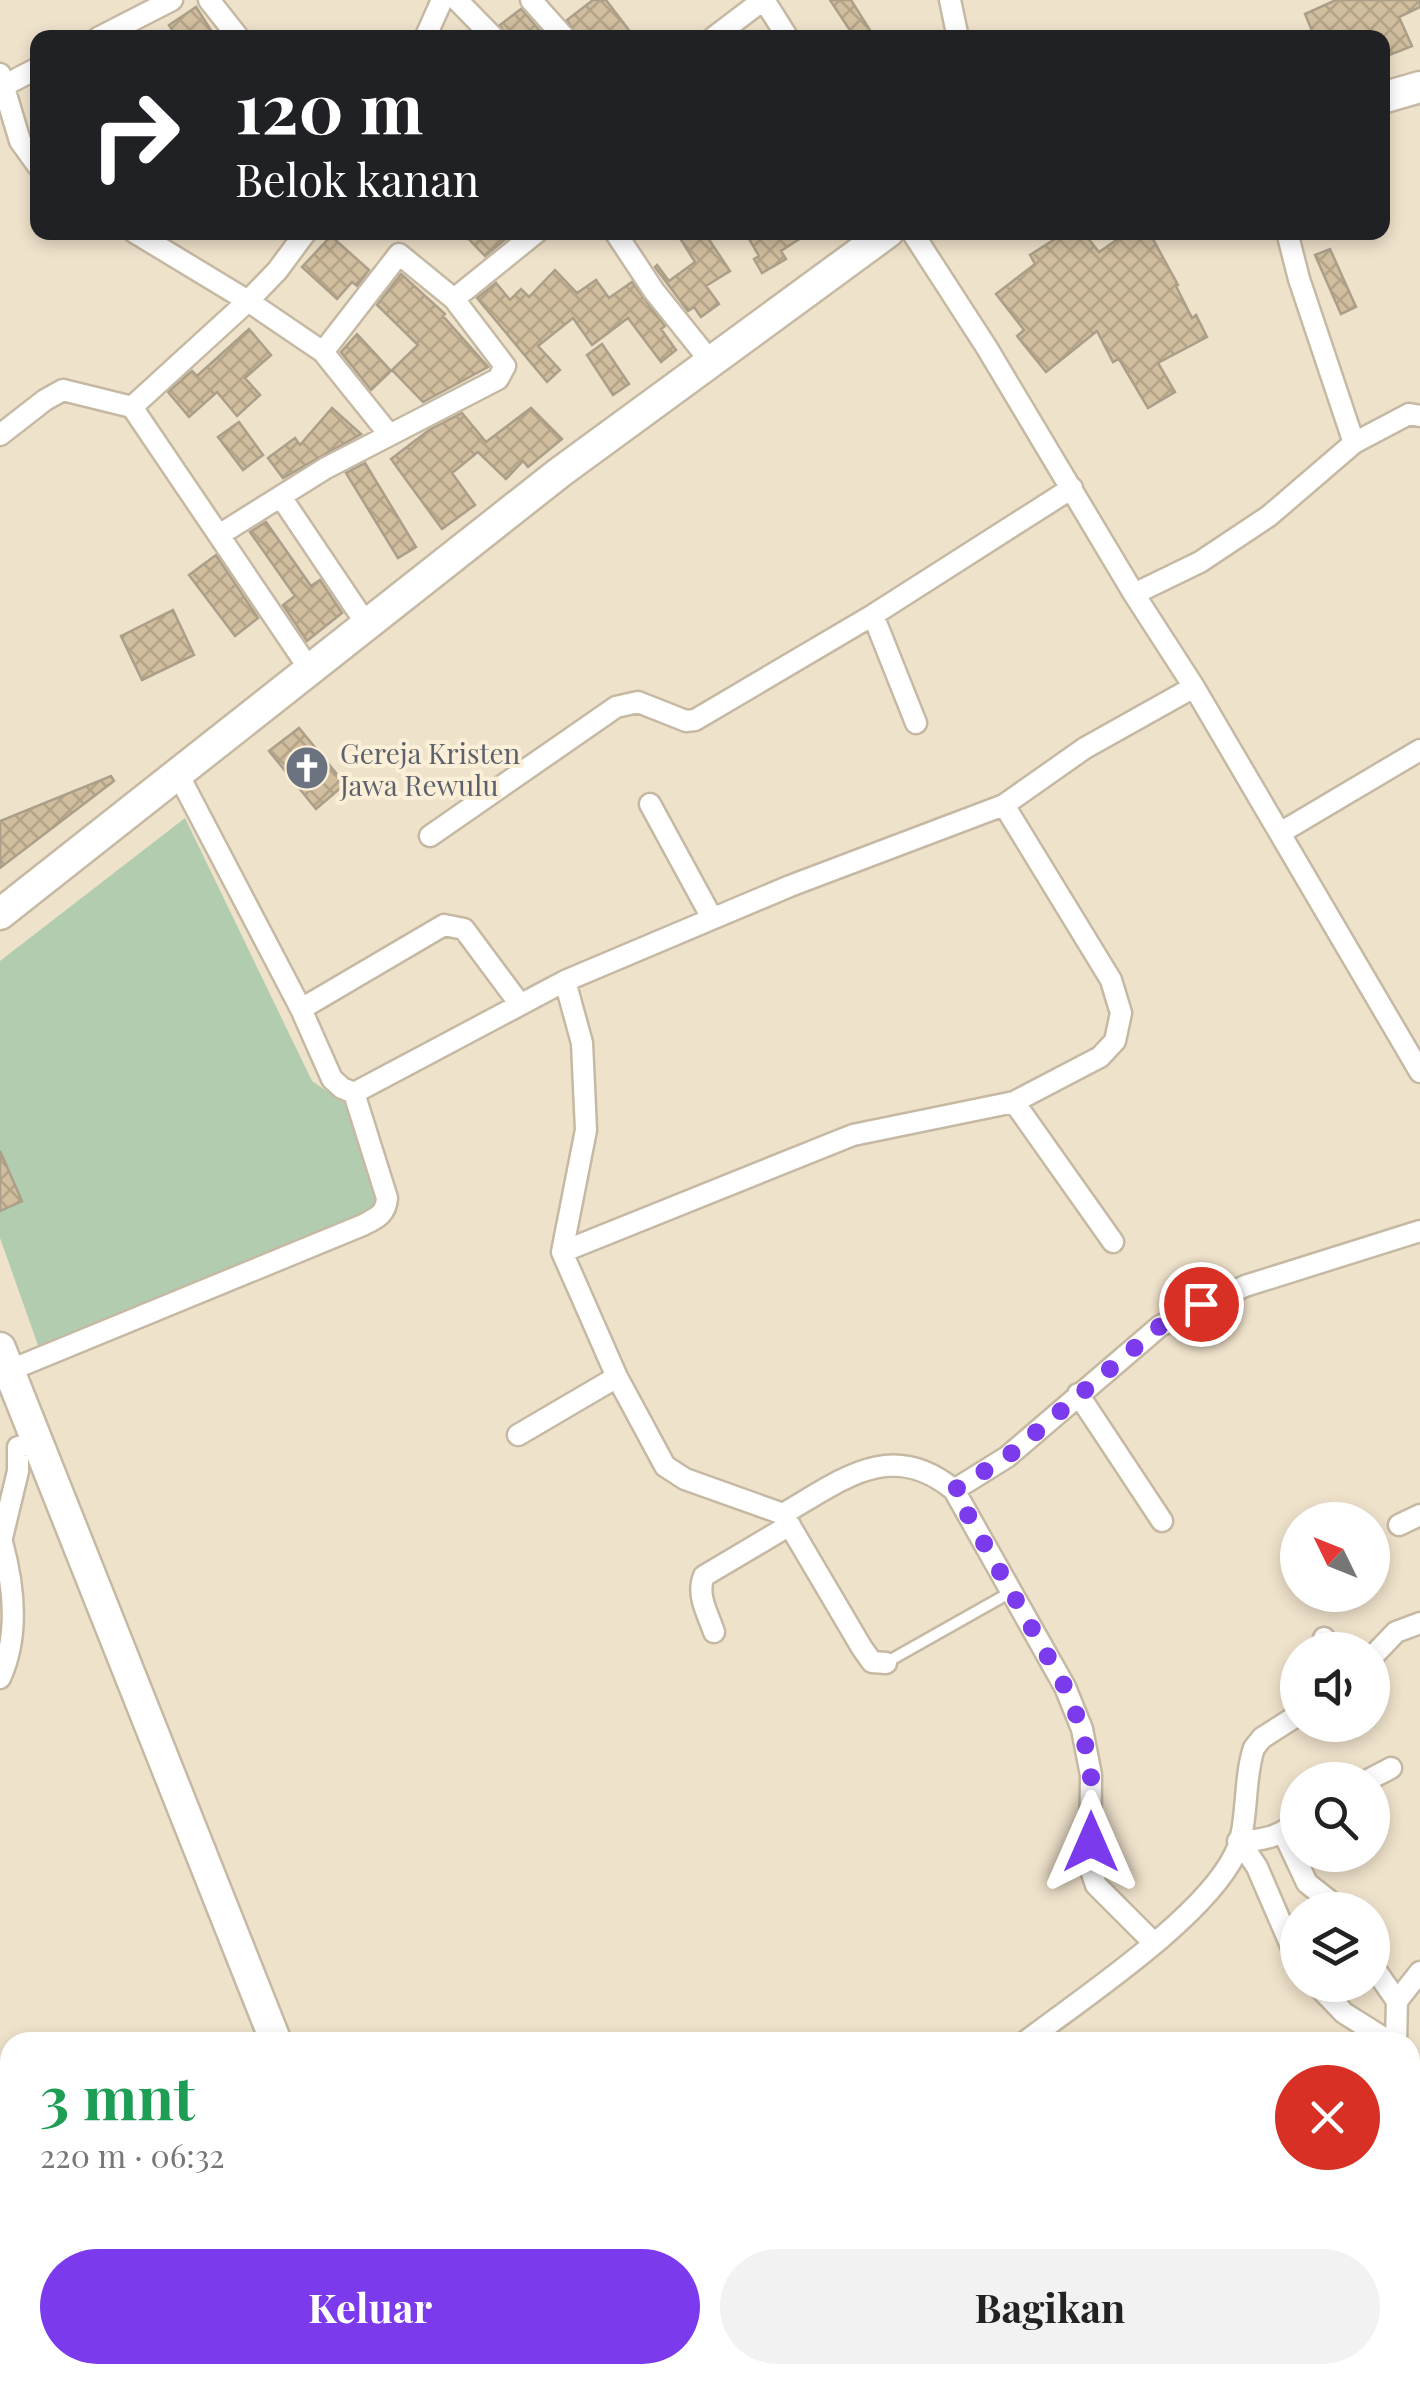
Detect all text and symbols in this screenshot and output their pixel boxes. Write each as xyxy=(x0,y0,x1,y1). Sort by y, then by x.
text: 120 m xyxy=(235,58,423,152)
icon: right xyxy=(70,70,200,200)
text: Belok kanan xyxy=(235,148,479,208)
place label: Gereja Kristen Jawa Rewulu xyxy=(339,734,521,803)
church icon: Gereja Kristen Jawa Rewulu xyxy=(284,745,330,791)
pin xyxy=(1159,1262,1244,1347)
icon: arrive xyxy=(1174,1277,1229,1332)
north arrow xyxy=(1280,1502,1390,1612)
map controls xyxy=(1280,1502,1390,2002)
button: sound xyxy=(1280,1632,1390,1742)
button: search xyxy=(1280,1762,1390,1872)
position arrow xyxy=(1039,1790,1143,1894)
button: layers xyxy=(1280,1892,1390,2002)
text: 3 mnt xyxy=(40,2055,195,2135)
button: close xyxy=(1275,2065,1380,2170)
text: 220 m · 06:32 xyxy=(40,2133,225,2176)
button: Keluar xyxy=(40,2249,700,2364)
button: Bagikan xyxy=(720,2249,1380,2364)

